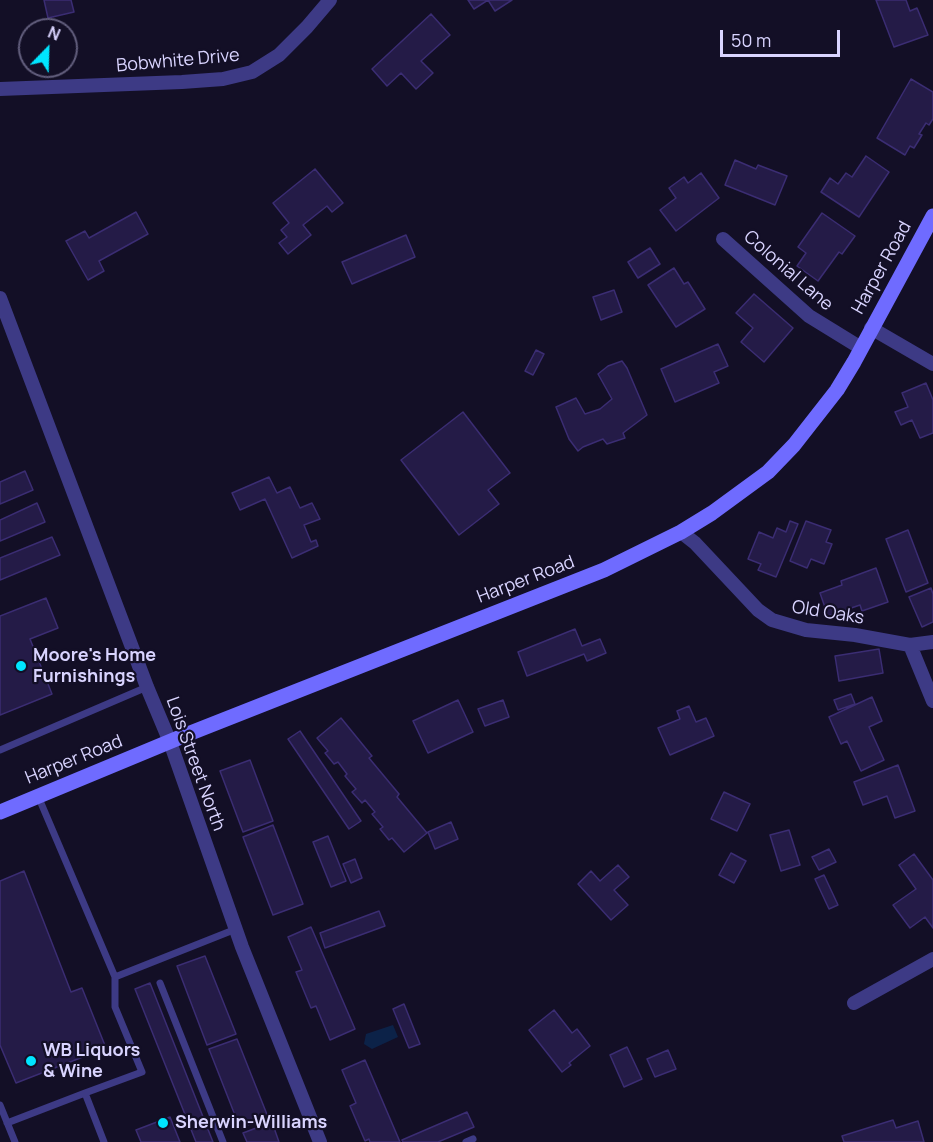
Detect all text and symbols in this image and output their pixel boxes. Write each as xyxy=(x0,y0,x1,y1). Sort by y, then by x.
north arrow xyxy=(18,18,78,78)
scale bar xyxy=(723,18,843,56)
text: N xyxy=(45,21,64,46)
text: 50 m xyxy=(731,28,771,52)
street label: Bobwhite Drive xyxy=(115,45,241,77)
street label: Harper Road xyxy=(848,218,916,318)
street label: Colonial Lane xyxy=(739,226,837,316)
street label: Harper Road xyxy=(474,552,578,608)
street label: Old Oaks xyxy=(790,597,866,629)
place label: Moore's Home Furnishings xyxy=(33,645,156,688)
marker: Moore's Home Furnishings xyxy=(14,659,28,673)
street label: Lois Street North xyxy=(161,694,229,834)
street label: Harper Road xyxy=(22,731,126,789)
place label: WB Liquors & Wine xyxy=(43,1040,140,1082)
marker: WB Liquors & Wine xyxy=(24,1054,38,1068)
place label: Sherwin-Williams xyxy=(175,1112,327,1134)
marker: Sherwin-Williams xyxy=(156,1116,170,1130)

